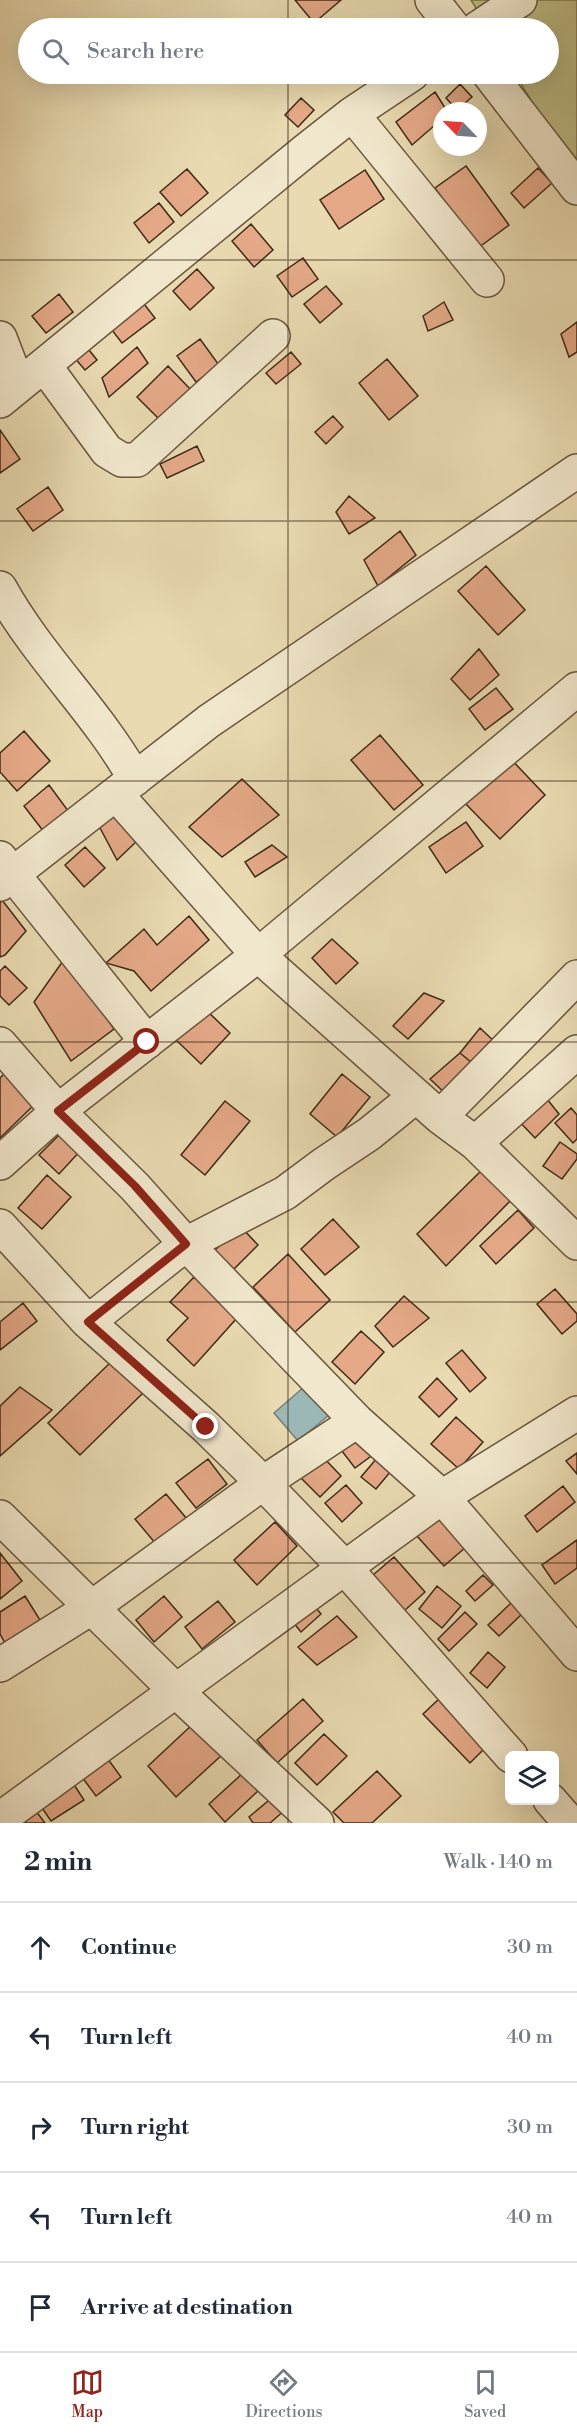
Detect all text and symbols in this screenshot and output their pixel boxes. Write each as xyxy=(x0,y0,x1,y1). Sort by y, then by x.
search box xyxy=(18,18,559,84)
icon: search xyxy=(39,35,72,68)
text: Search here xyxy=(87,38,204,65)
north arrow xyxy=(433,102,487,156)
route start xyxy=(133,1028,159,1054)
route end xyxy=(192,1413,218,1439)
map controls xyxy=(505,1751,559,1805)
button: layers xyxy=(505,1751,559,1805)
text: 2 min xyxy=(24,1846,92,1878)
text: Walk · 140 m xyxy=(443,1850,553,1875)
icon: ahead xyxy=(24,1931,57,1964)
text: Continue xyxy=(81,1934,177,1961)
text: 30 m xyxy=(507,1935,553,1960)
icon: left xyxy=(24,2021,57,2054)
text: Turn left xyxy=(81,2024,172,2051)
text: 40 m xyxy=(506,2025,553,2050)
icon: right xyxy=(24,2111,57,2144)
text: Turn right xyxy=(81,2114,189,2141)
text: 30 m xyxy=(507,2115,553,2140)
icon: left xyxy=(24,2201,57,2234)
text: Turn left xyxy=(81,2204,172,2231)
text: 40 m xyxy=(506,2205,553,2230)
icon: arrive xyxy=(24,2291,57,2324)
text: Arrive at destination xyxy=(81,2294,293,2321)
tab: Map xyxy=(71,2366,104,2422)
tab: Directions xyxy=(245,2366,323,2422)
tab: Saved xyxy=(464,2366,506,2422)

